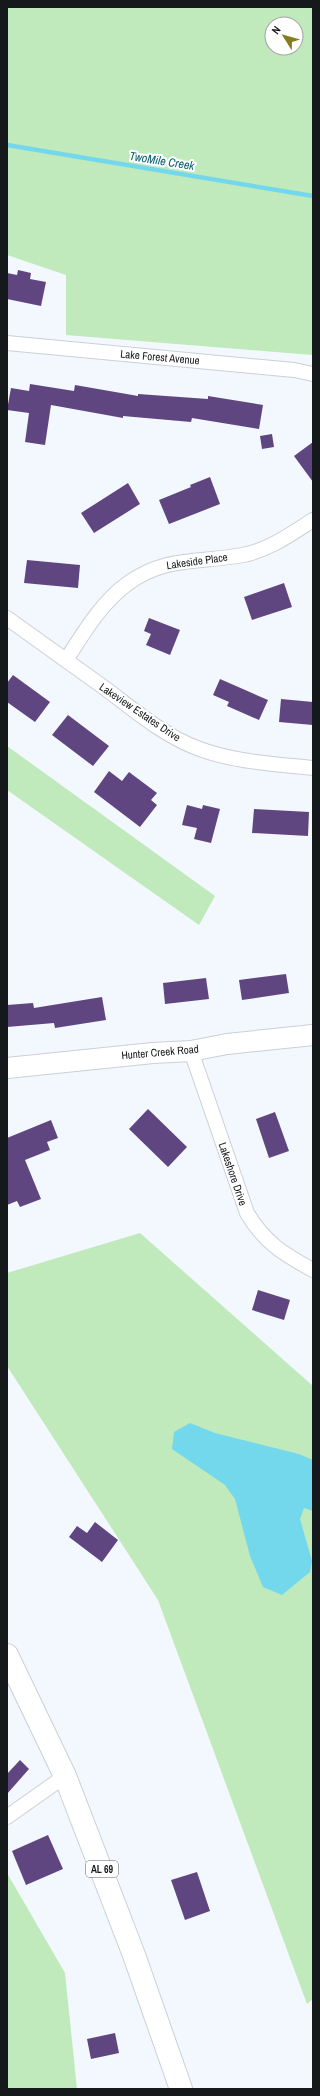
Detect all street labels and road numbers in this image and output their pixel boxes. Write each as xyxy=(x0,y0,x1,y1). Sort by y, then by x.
street label: Lake Forest Avenue xyxy=(120,347,200,367)
street label: Lakeside Place xyxy=(165,550,229,572)
street label: Lakeview Estates Drive xyxy=(97,680,183,744)
street label: Hunter Creek Road xyxy=(121,1042,199,1062)
street label: Lakeshore Drive xyxy=(216,1140,250,1208)
road number: AL 69 xyxy=(86,1861,118,1877)

